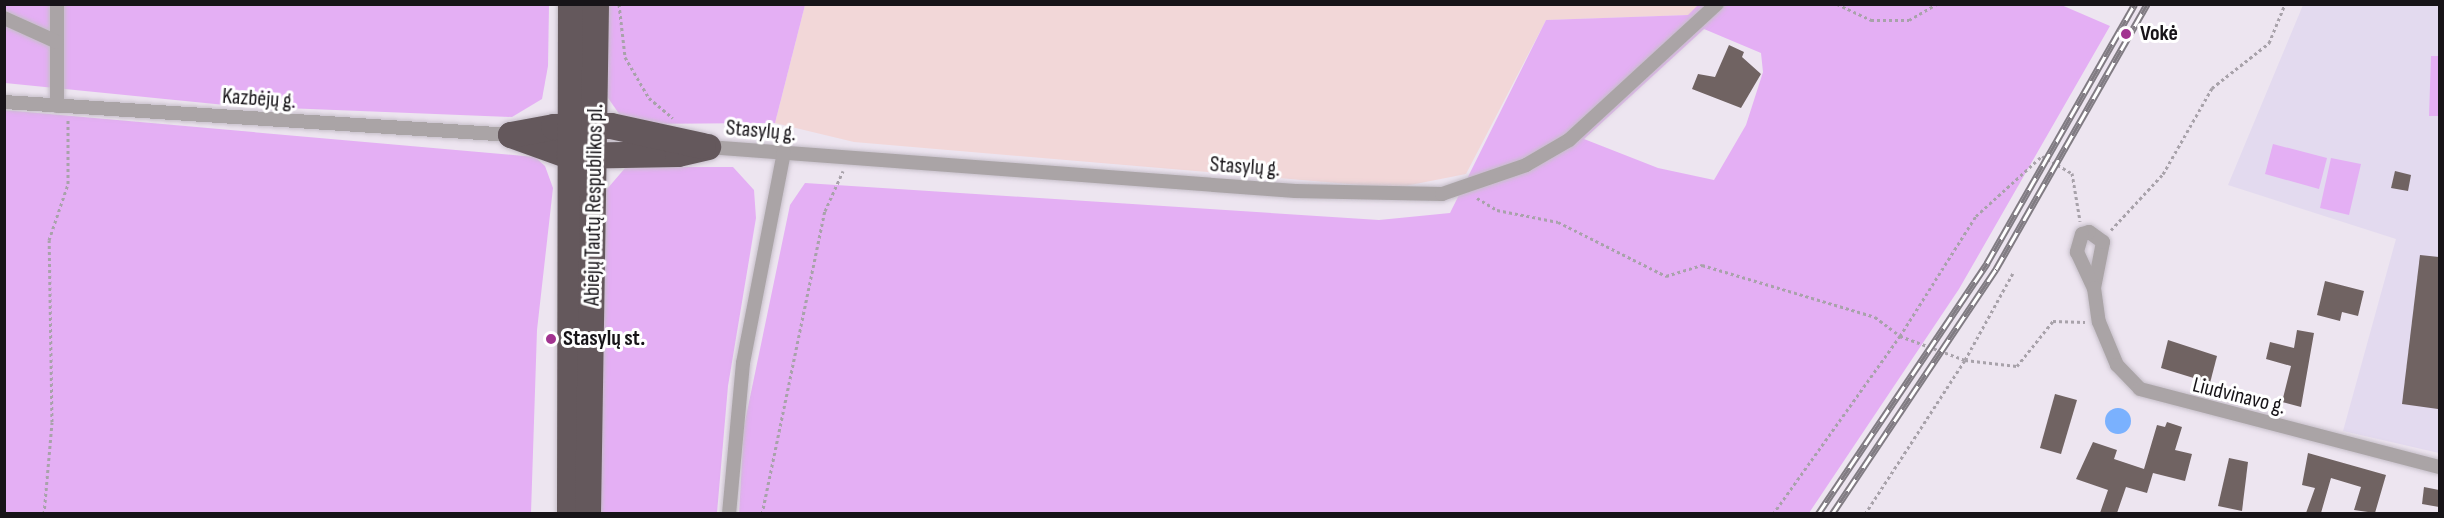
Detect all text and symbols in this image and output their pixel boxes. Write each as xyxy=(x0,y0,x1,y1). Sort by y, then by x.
place label: Vokė xyxy=(2140,21,2178,47)
marker: Vokė xyxy=(2117,25,2135,43)
street label: Kazbėjų g. xyxy=(221,83,297,115)
street label: Abiejų Tautų Respublikos pl. xyxy=(579,104,609,306)
street label: Stasylų g. xyxy=(725,115,797,147)
street label: Stasylų g. xyxy=(1209,151,1281,183)
place label: Stasylų st. xyxy=(563,326,645,352)
marker: Stasylų st. xyxy=(544,332,558,346)
street label: Liudvinavo g. xyxy=(2190,372,2288,420)

